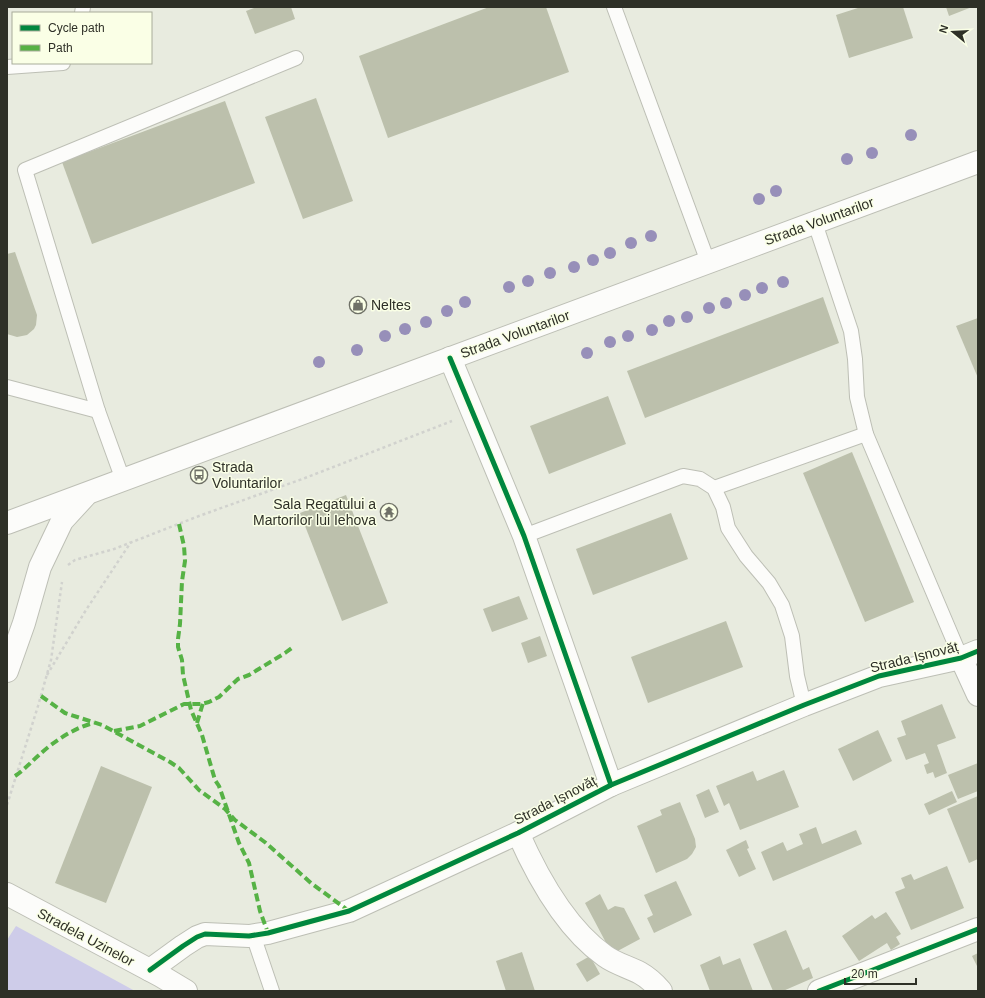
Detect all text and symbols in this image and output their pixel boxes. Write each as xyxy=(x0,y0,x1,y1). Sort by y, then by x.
legend xyxy=(12,12,152,64)
north arrow xyxy=(933,12,973,52)
text: Cycle path xyxy=(48,21,105,35)
text: N xyxy=(937,23,950,35)
text: Path xyxy=(48,41,73,55)
street label: Strada Voluntarilor xyxy=(762,194,876,248)
shop icon: Neltes xyxy=(348,295,368,315)
place label: Neltes xyxy=(371,297,411,313)
street label: Strada Voluntarilor xyxy=(458,307,572,361)
place label: Strada Voluntarilor xyxy=(212,459,282,491)
bus stop icon: Strada Voluntarilor xyxy=(189,465,209,485)
place label: Sala Regatului a Martorilor lui Iehova xyxy=(253,496,376,528)
temple icon: Sala Regatului a Martorilor lui Iehova xyxy=(379,502,399,522)
street label: Strada Ișnovăț xyxy=(868,638,960,676)
street label: Strada Ișnovăț xyxy=(511,772,599,828)
street label: Stradela Uzinelor xyxy=(35,905,137,969)
scale bar xyxy=(845,960,916,986)
text: 20 m xyxy=(851,967,878,981)

